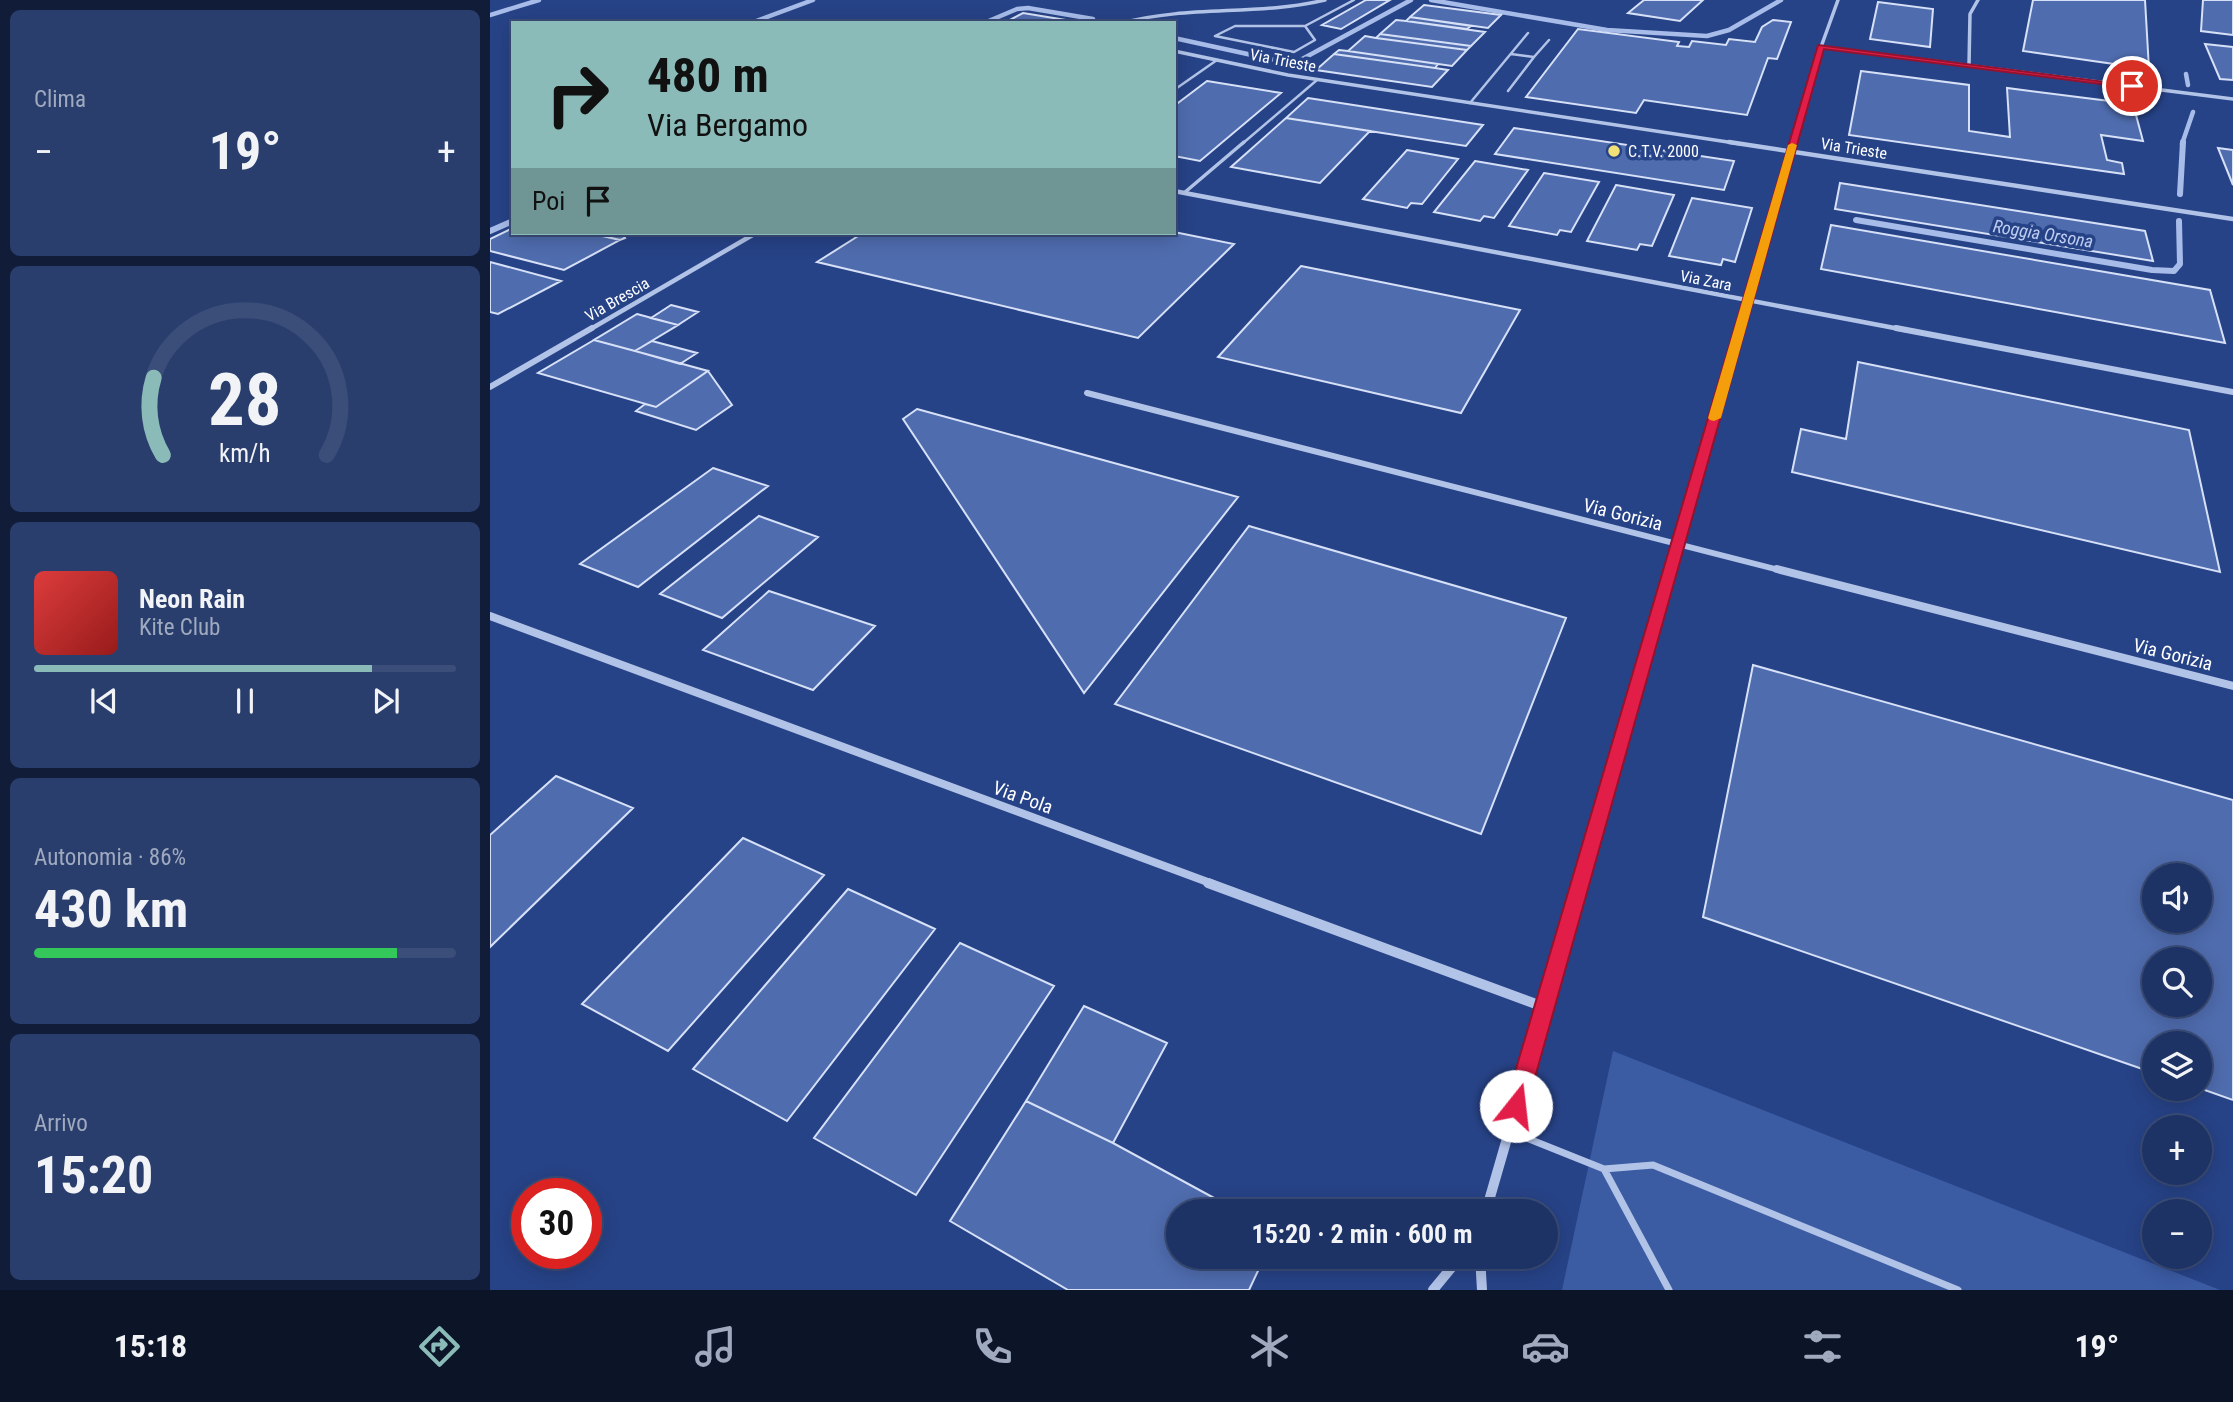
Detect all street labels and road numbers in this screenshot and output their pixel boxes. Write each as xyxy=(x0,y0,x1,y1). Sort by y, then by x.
street label: Via Trieste xyxy=(1248,45,1318,76)
street label: Via Trieste xyxy=(1819,134,1888,163)
street label: Via Zara xyxy=(1678,266,1733,295)
street label: Via Brescia xyxy=(582,273,653,325)
street label: Via Gorizia xyxy=(1581,494,1665,535)
street label: Via Gorizia xyxy=(2131,634,2215,675)
street label: Via Pola xyxy=(990,776,1056,819)

